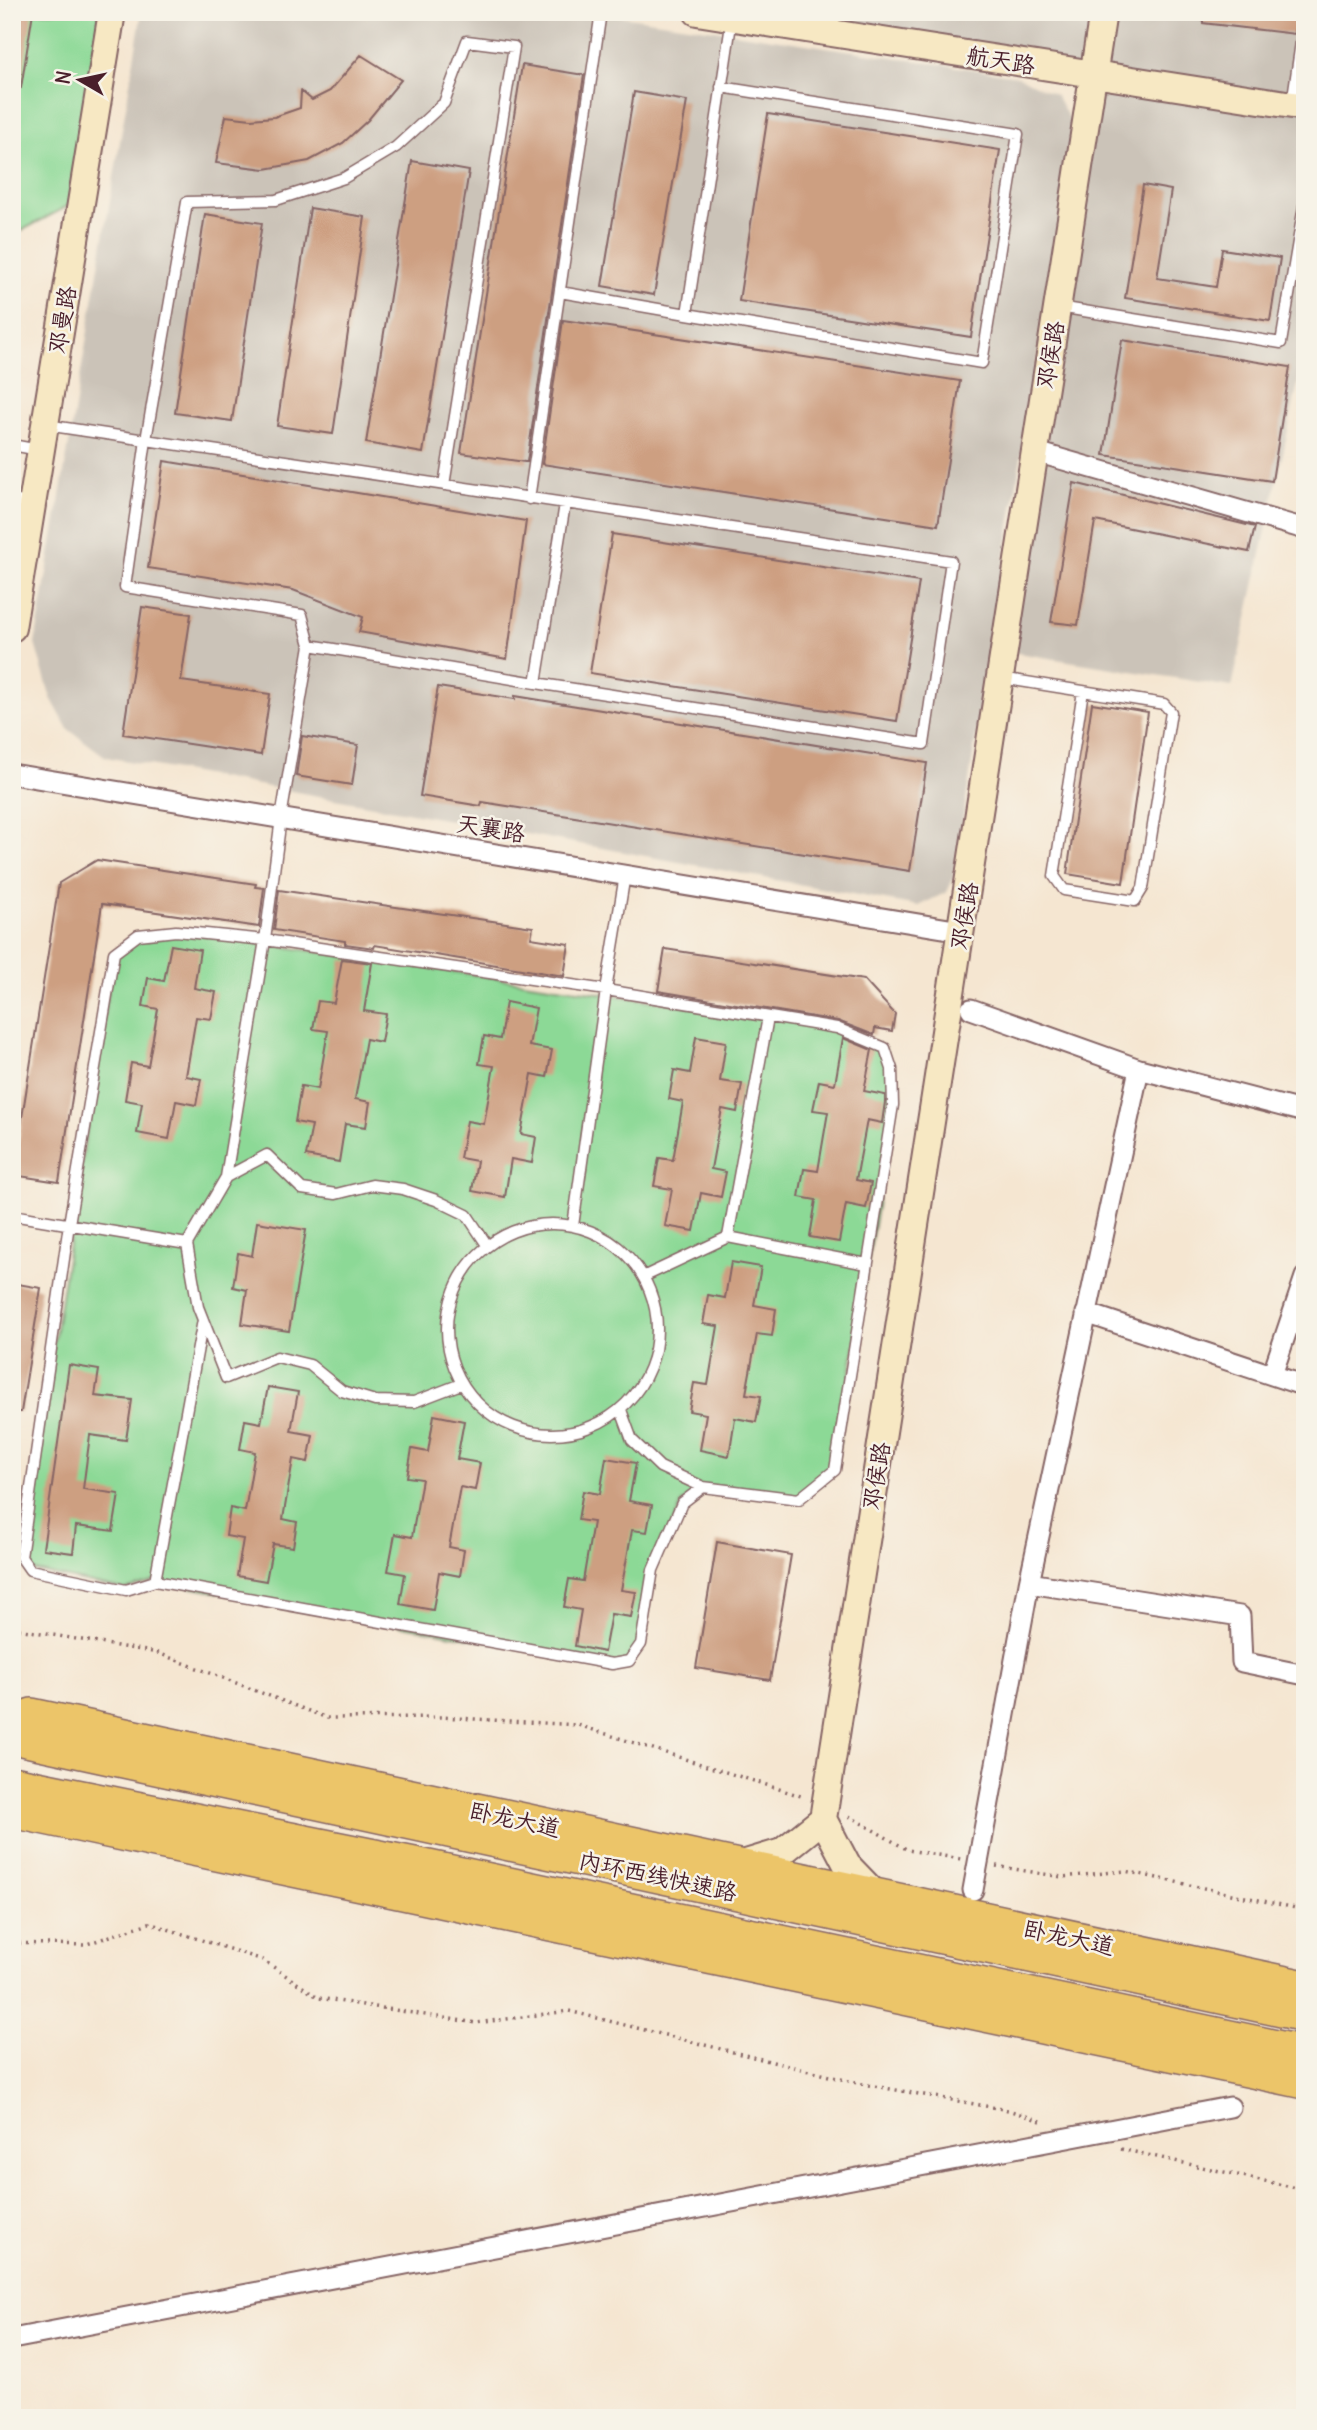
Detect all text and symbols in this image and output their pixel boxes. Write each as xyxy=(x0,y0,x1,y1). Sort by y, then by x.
street label: 航天路 xyxy=(965,40,1037,80)
north arrow xyxy=(46,46,116,116)
text: N xyxy=(50,69,76,86)
street label: 邓曼路 xyxy=(42,284,82,356)
street label: 邓侯路 xyxy=(1030,319,1070,391)
street label: 天襄路 xyxy=(455,808,527,848)
street label: 邓侯路 xyxy=(944,880,984,952)
street label: 邓侯路 xyxy=(856,1440,896,1512)
street label: 卧龙大道 xyxy=(467,1795,563,1843)
street label: 内环西线快速路 xyxy=(576,1845,740,1907)
street label: 卧龙大道 xyxy=(1021,1913,1117,1961)

